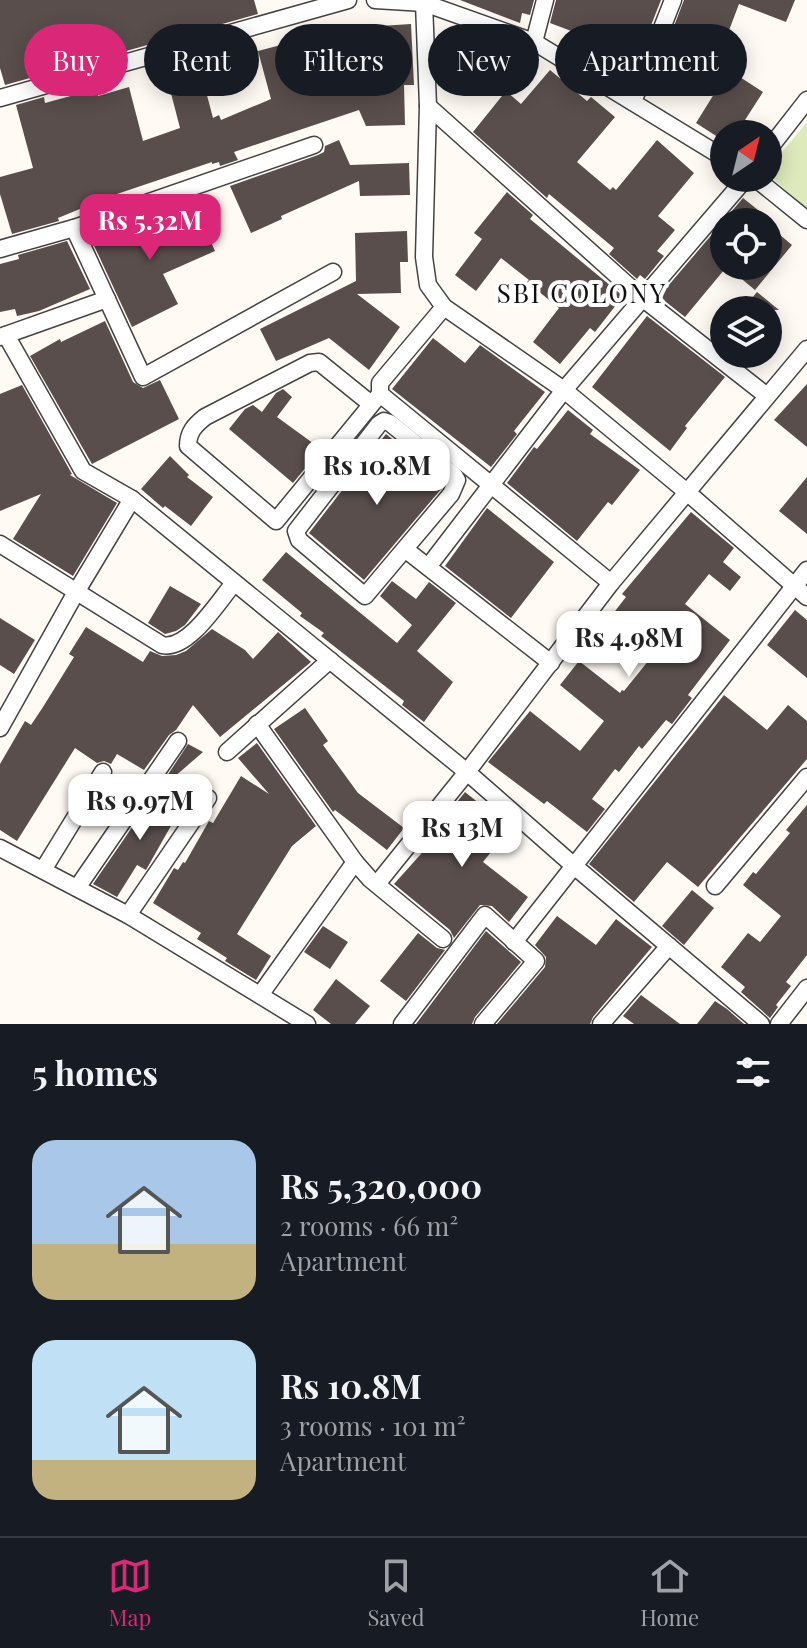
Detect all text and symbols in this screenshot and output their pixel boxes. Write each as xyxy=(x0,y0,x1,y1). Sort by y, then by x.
chip: Buy xyxy=(24,24,128,96)
chip: Rent xyxy=(144,24,259,96)
chip: Filters xyxy=(275,24,412,96)
chip: New xyxy=(428,24,539,96)
chip: Apartment xyxy=(555,24,747,96)
north arrow xyxy=(710,120,782,192)
map controls xyxy=(710,120,782,368)
pin: Rs 5.32M xyxy=(67,194,233,262)
text: Rs 5.32M xyxy=(98,202,202,237)
button: locate xyxy=(710,208,782,280)
district label: SBI COLONY xyxy=(497,275,667,310)
button: layers xyxy=(710,296,782,368)
pin: Rs 10.8M xyxy=(294,439,460,507)
text: Rs 10.8M xyxy=(323,447,431,482)
pin: Rs 4.98M xyxy=(546,611,712,679)
text: Rs 4.98M xyxy=(574,619,684,654)
pin: Rs 9.97M xyxy=(57,774,223,842)
text: Rs 9.97M xyxy=(86,782,194,817)
pin: Rs 13M xyxy=(397,801,527,869)
text: Rs 13M xyxy=(421,809,503,844)
text: 5 homes xyxy=(32,1049,158,1095)
icon: filters xyxy=(731,1050,775,1094)
text: Rs 5,320,000 xyxy=(280,1162,482,1208)
icon: home xyxy=(96,1172,192,1268)
text: 2 rooms · 66 m² xyxy=(280,1208,458,1243)
text: Apartment xyxy=(280,1243,406,1278)
text: Rs 10.8M xyxy=(280,1362,422,1408)
icon: home xyxy=(96,1372,192,1468)
text: 3 rooms · 101 m² xyxy=(280,1408,465,1443)
text: Apartment xyxy=(280,1443,406,1478)
tab: Map xyxy=(108,1554,152,1632)
tab: Saved xyxy=(367,1554,425,1632)
tab: Home xyxy=(640,1554,699,1632)

